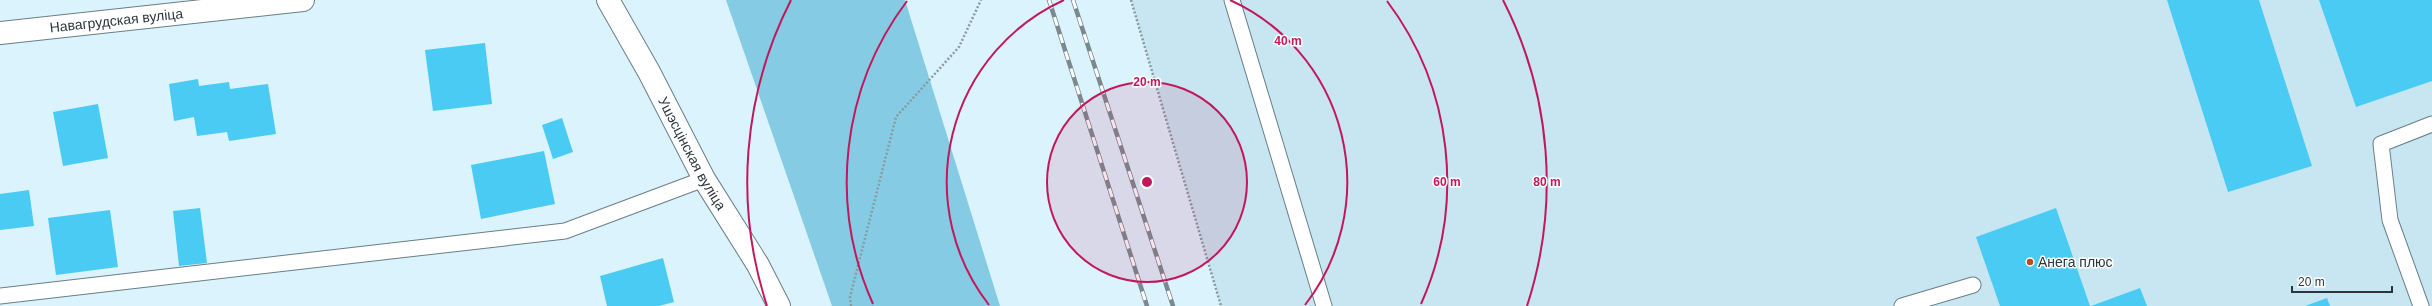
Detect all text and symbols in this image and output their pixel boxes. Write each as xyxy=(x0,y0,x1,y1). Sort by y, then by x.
street label: Навагрудская вуліца xyxy=(49,5,184,36)
text: 40 m xyxy=(1274,34,1302,48)
text: 20 m xyxy=(1133,75,1161,89)
street label: Ушэсцінская вуліца xyxy=(655,94,729,213)
centre of rings xyxy=(1140,175,1154,189)
text: 60 m xyxy=(1433,175,1461,189)
text: 80 m xyxy=(1533,175,1561,189)
place label: Анега плюс xyxy=(2038,254,2113,270)
marker: Анега плюс xyxy=(2025,257,2035,267)
scale bar xyxy=(2292,268,2392,294)
text: 20 m xyxy=(2298,275,2325,289)

